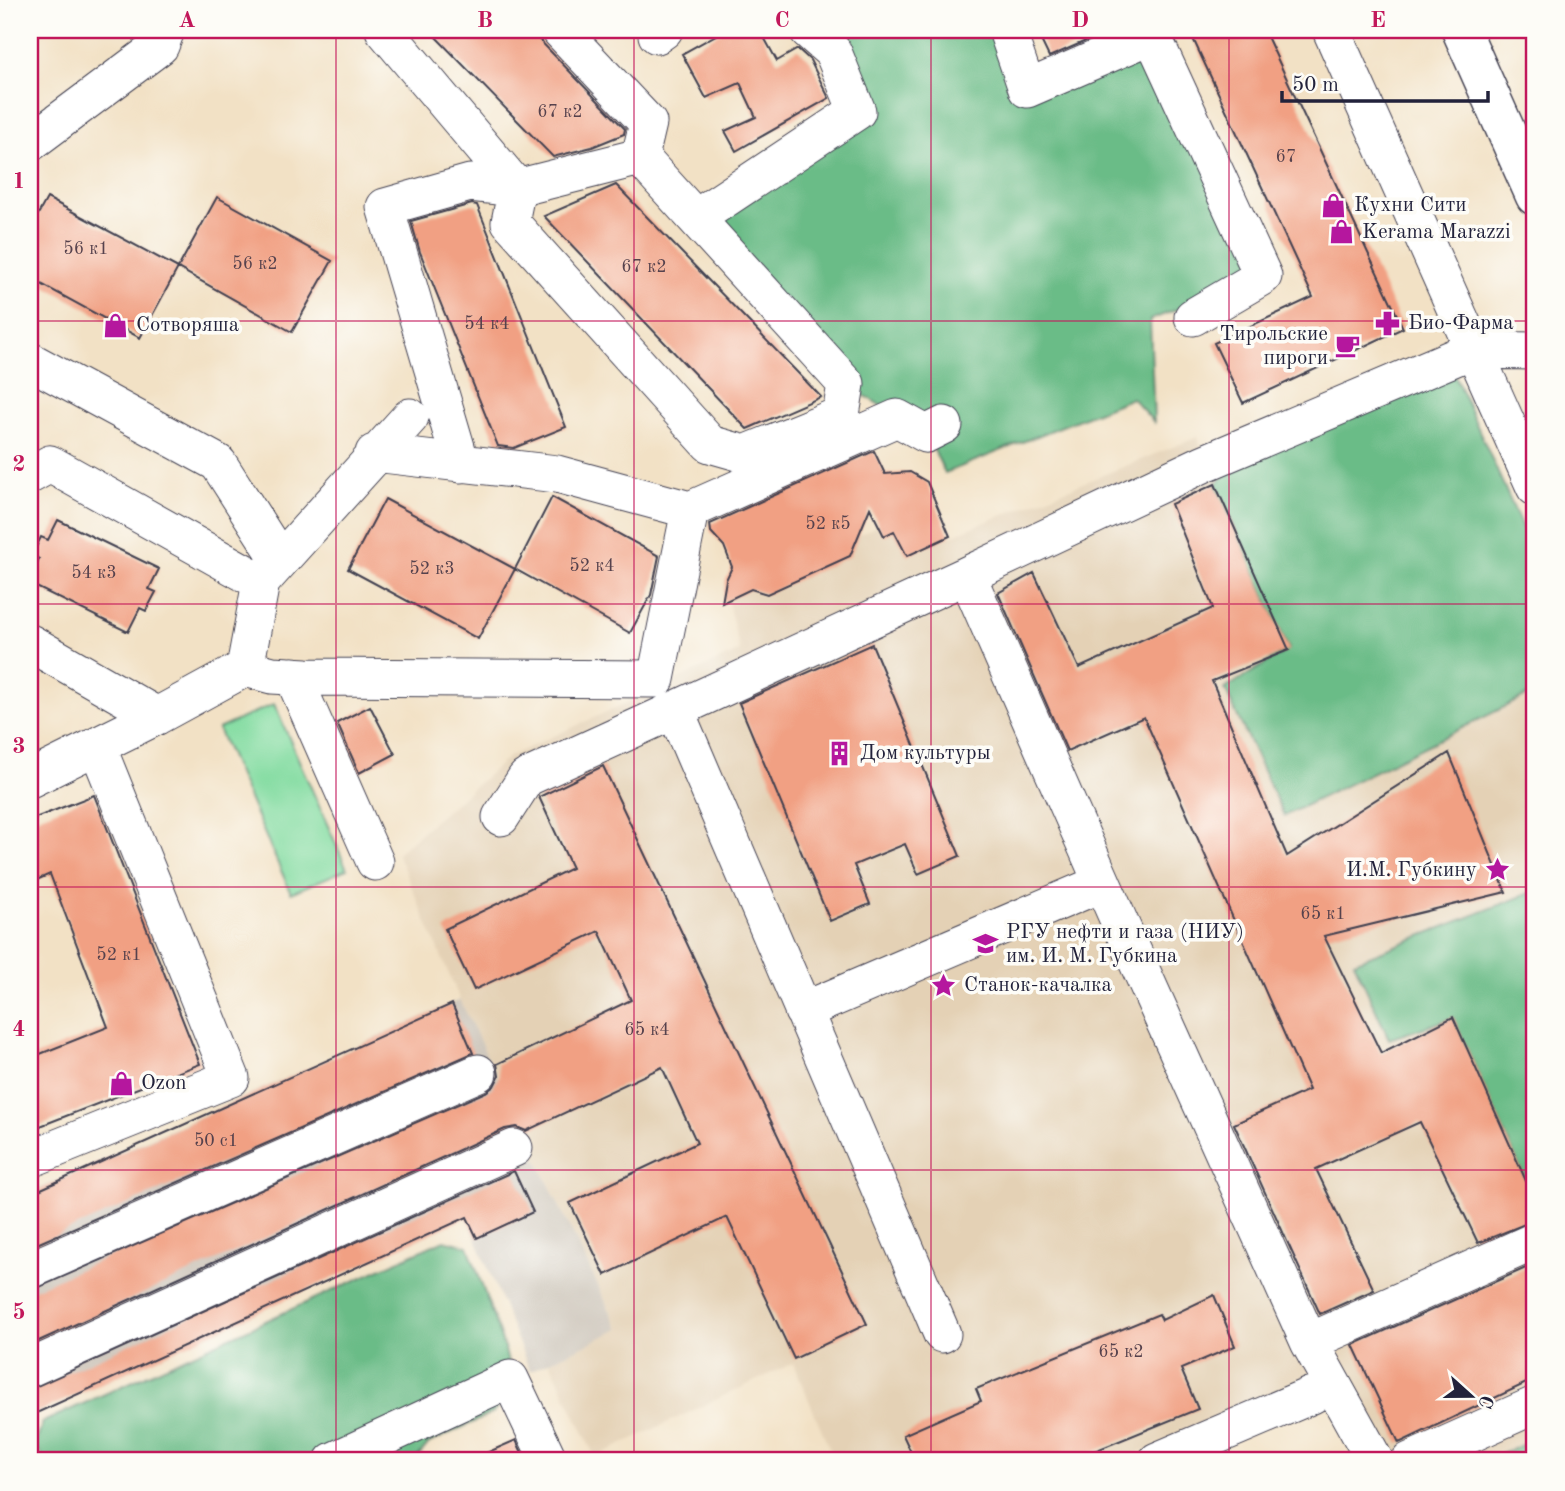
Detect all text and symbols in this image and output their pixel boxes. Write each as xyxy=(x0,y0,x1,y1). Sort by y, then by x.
text: A xyxy=(178,9,196,32)
text: B xyxy=(477,9,493,32)
text: C xyxy=(774,9,790,32)
text: D xyxy=(1071,9,1089,32)
text: E xyxy=(1370,9,1386,32)
scale bar xyxy=(1282,60,1488,104)
text: 50 m xyxy=(1292,75,1339,96)
house number: 67 к2 xyxy=(537,103,583,121)
house number: 67 xyxy=(1276,148,1296,166)
text: 1 xyxy=(12,170,26,193)
shop icon: Кухни Сити xyxy=(1320,191,1348,219)
place label: Кухни Сити xyxy=(1354,195,1467,216)
shop icon: Kerama Marazzi xyxy=(1328,218,1356,246)
place label: Kerama Marazzi xyxy=(1362,222,1511,243)
house number: 56 к1 xyxy=(63,240,109,258)
house number: 56 к2 xyxy=(232,255,278,273)
house number: 67 к2 xyxy=(621,258,667,276)
pharmacy icon: Био-Фарма xyxy=(1374,309,1402,337)
shop icon: Сотворяша xyxy=(102,311,130,339)
place label: Био-Фарма xyxy=(1408,313,1514,334)
place label: Сотворяша xyxy=(136,315,239,336)
house number: 54 к4 xyxy=(464,315,510,333)
place label: Тирольские пироги xyxy=(1219,324,1328,369)
cafe icon: Тирольские пироги xyxy=(1334,332,1362,360)
text: 2 xyxy=(12,453,26,476)
house number: 52 к5 xyxy=(805,515,851,533)
house number: 52 к4 xyxy=(569,557,615,575)
house number: 52 к3 xyxy=(409,560,455,578)
house number: 54 к3 xyxy=(71,564,117,582)
text: 3 xyxy=(12,735,26,758)
building icon: Дом культуры xyxy=(826,739,854,767)
place label: Дом культуры xyxy=(860,743,991,764)
place icon: И.М. Губкину xyxy=(1483,856,1511,884)
place label: И.М. Губкину xyxy=(1346,860,1477,881)
house number: 65 к1 xyxy=(1300,905,1346,923)
place label: РГУ нефти и газа (НИУ) им. И. М. Губкина xyxy=(1006,922,1244,967)
school or university icon: РГУ нефти и газа (НИУ) им. И. М. Губкина xyxy=(972,930,1000,958)
house number: 52 к1 xyxy=(96,946,142,964)
place icon: Cтанок-качалка xyxy=(930,971,958,999)
place label: Cтанок-качалка xyxy=(964,975,1112,996)
text: 4 xyxy=(12,1018,26,1041)
house number: 65 к4 xyxy=(624,1021,670,1039)
shop icon: Ozon xyxy=(107,1069,135,1097)
place label: Ozon xyxy=(141,1073,187,1094)
house number: 50 с1 xyxy=(194,1132,238,1150)
text: 5 xyxy=(12,1301,26,1324)
house number: 65 к2 xyxy=(1098,1343,1144,1361)
north arrow xyxy=(1436,1362,1506,1432)
text: С xyxy=(1473,1392,1496,1410)

